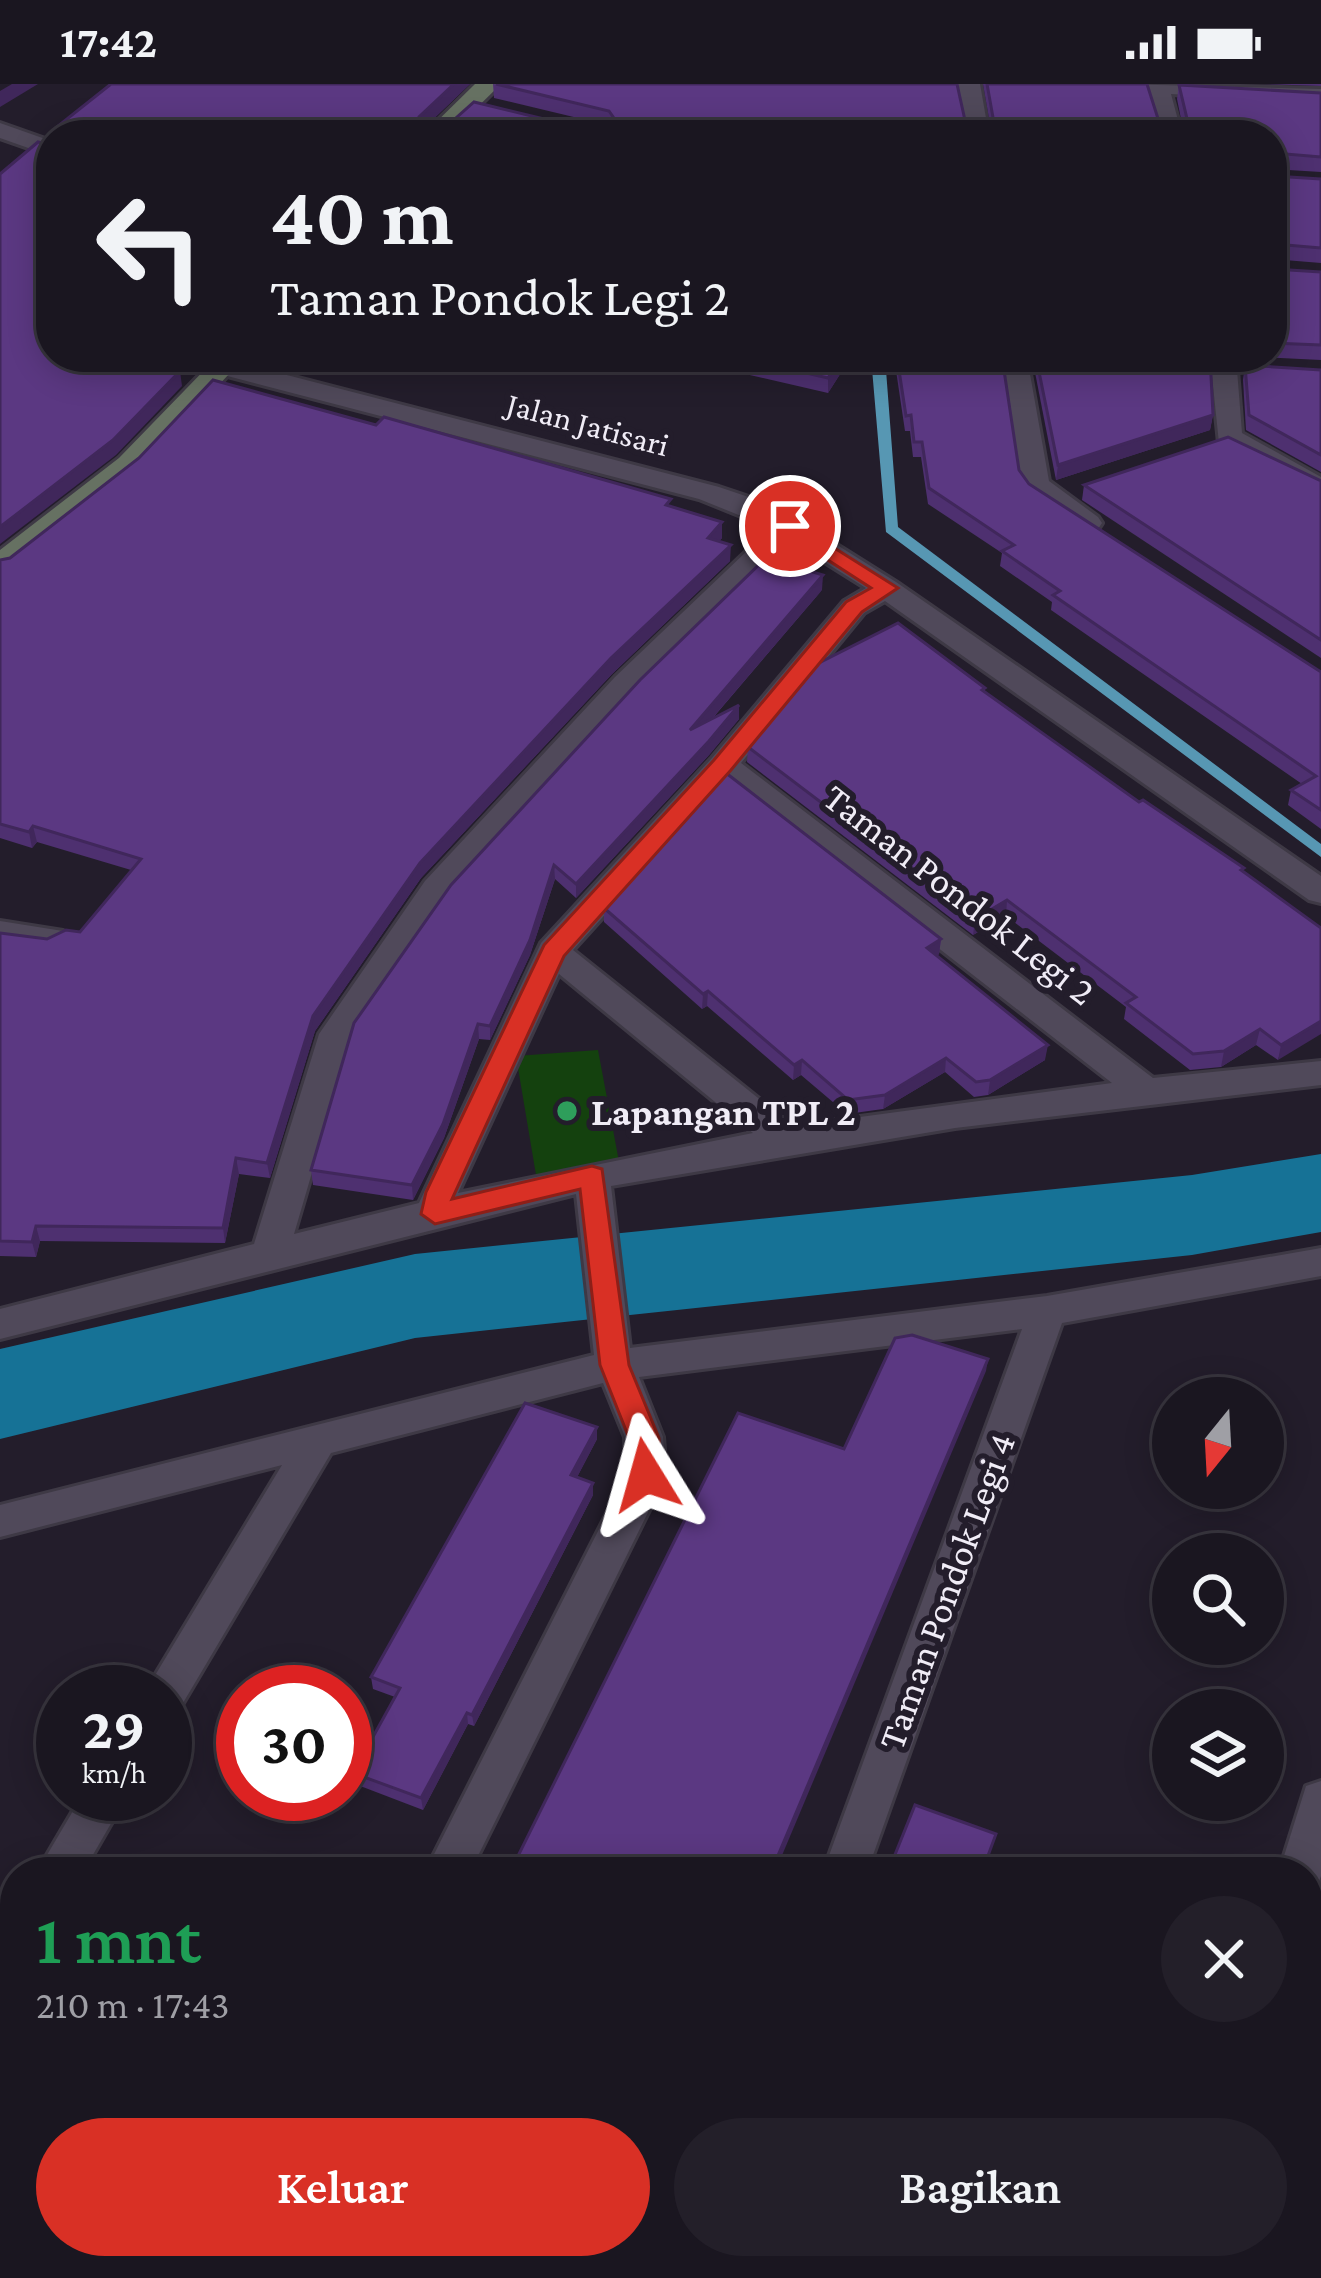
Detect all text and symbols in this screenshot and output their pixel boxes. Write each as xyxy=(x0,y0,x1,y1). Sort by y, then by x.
text: 17:42 xyxy=(60,17,157,67)
icon: left xyxy=(72,168,228,324)
text: 40 m xyxy=(270,169,454,262)
text: Taman Pondok Legi 2 xyxy=(270,267,730,327)
street label: Jalan Jatisari xyxy=(500,384,673,463)
pin xyxy=(739,475,841,577)
icon: arrive xyxy=(757,493,823,559)
street label: Taman Pondok Legi 2 xyxy=(815,775,1104,1014)
place label: Lapangan TPL 2 xyxy=(591,1090,856,1133)
marker: Lapangan TPL 2 xyxy=(554,1098,580,1124)
north arrow xyxy=(1152,1377,1284,1509)
map controls xyxy=(1152,1377,1284,1821)
position arrow xyxy=(583,1412,709,1538)
street label: Taman Pondok Legi 4 xyxy=(869,1427,1024,1755)
button: search xyxy=(1152,1533,1284,1665)
speed limit sign: 30 xyxy=(216,1665,372,1821)
button: layers xyxy=(1152,1689,1284,1821)
text: 29 xyxy=(82,1694,146,1761)
text: km/h xyxy=(82,1756,146,1789)
button: close xyxy=(1161,1896,1287,2022)
text: 1 mnt xyxy=(36,1898,201,1978)
text: 210 m · 17:43 xyxy=(36,1983,230,2026)
button: Keluar xyxy=(36,2118,650,2256)
button: Bagikan xyxy=(674,2118,1287,2256)

